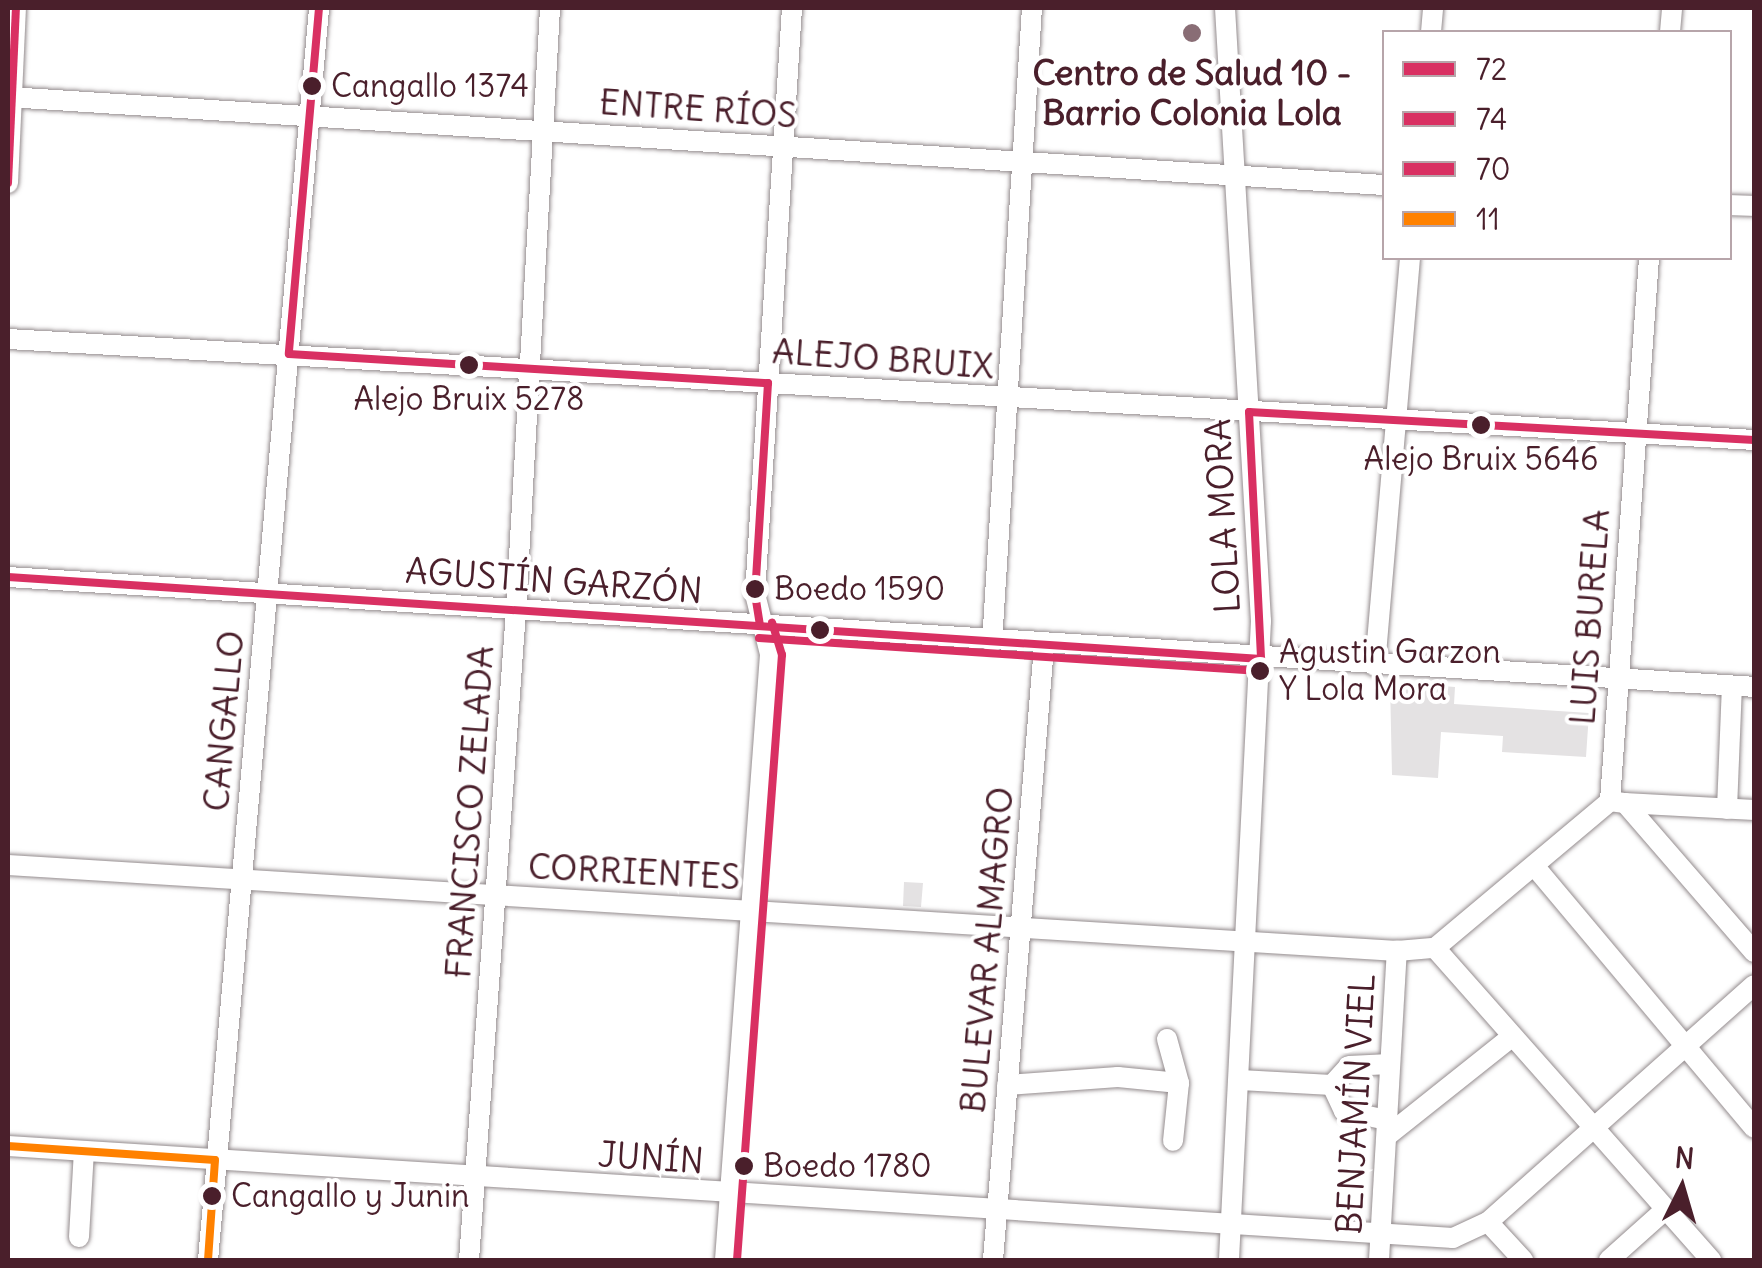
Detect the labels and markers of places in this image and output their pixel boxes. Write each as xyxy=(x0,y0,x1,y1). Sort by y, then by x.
marker: Centro de Salud 10 - Barrio Colonia Lola xyxy=(1179,20,1205,46)
place label: Centro de Salud 10 - Barrio Colonia Lola xyxy=(1032,51,1352,133)
place label: Cangallo 1374 xyxy=(331,67,529,105)
marker: Cangallo 1374 xyxy=(302,76,322,96)
marker: Alejo Bruix 5278 xyxy=(459,355,479,375)
place label: Alejo Bruix 5278 xyxy=(354,380,584,418)
marker: Alejo Bruix 5646 xyxy=(1471,415,1491,435)
place label: Alejo Bruix 5646 xyxy=(1364,440,1598,478)
place label: Boedo 1590 xyxy=(774,570,945,608)
marker: Boedo 1590 xyxy=(745,579,765,599)
unlabelled marker xyxy=(810,620,830,640)
place label: Agustin Garzon Y Lola Mora xyxy=(1279,634,1501,709)
marker: Agustin Garzon Y Lola Mora xyxy=(1250,661,1270,681)
place label: Boedo 1780 xyxy=(763,1147,931,1185)
marker: Boedo 1780 xyxy=(734,1156,754,1176)
place label: Cangallo y Junin xyxy=(231,1177,470,1215)
marker: Cangallo y Junin xyxy=(202,1186,222,1206)

